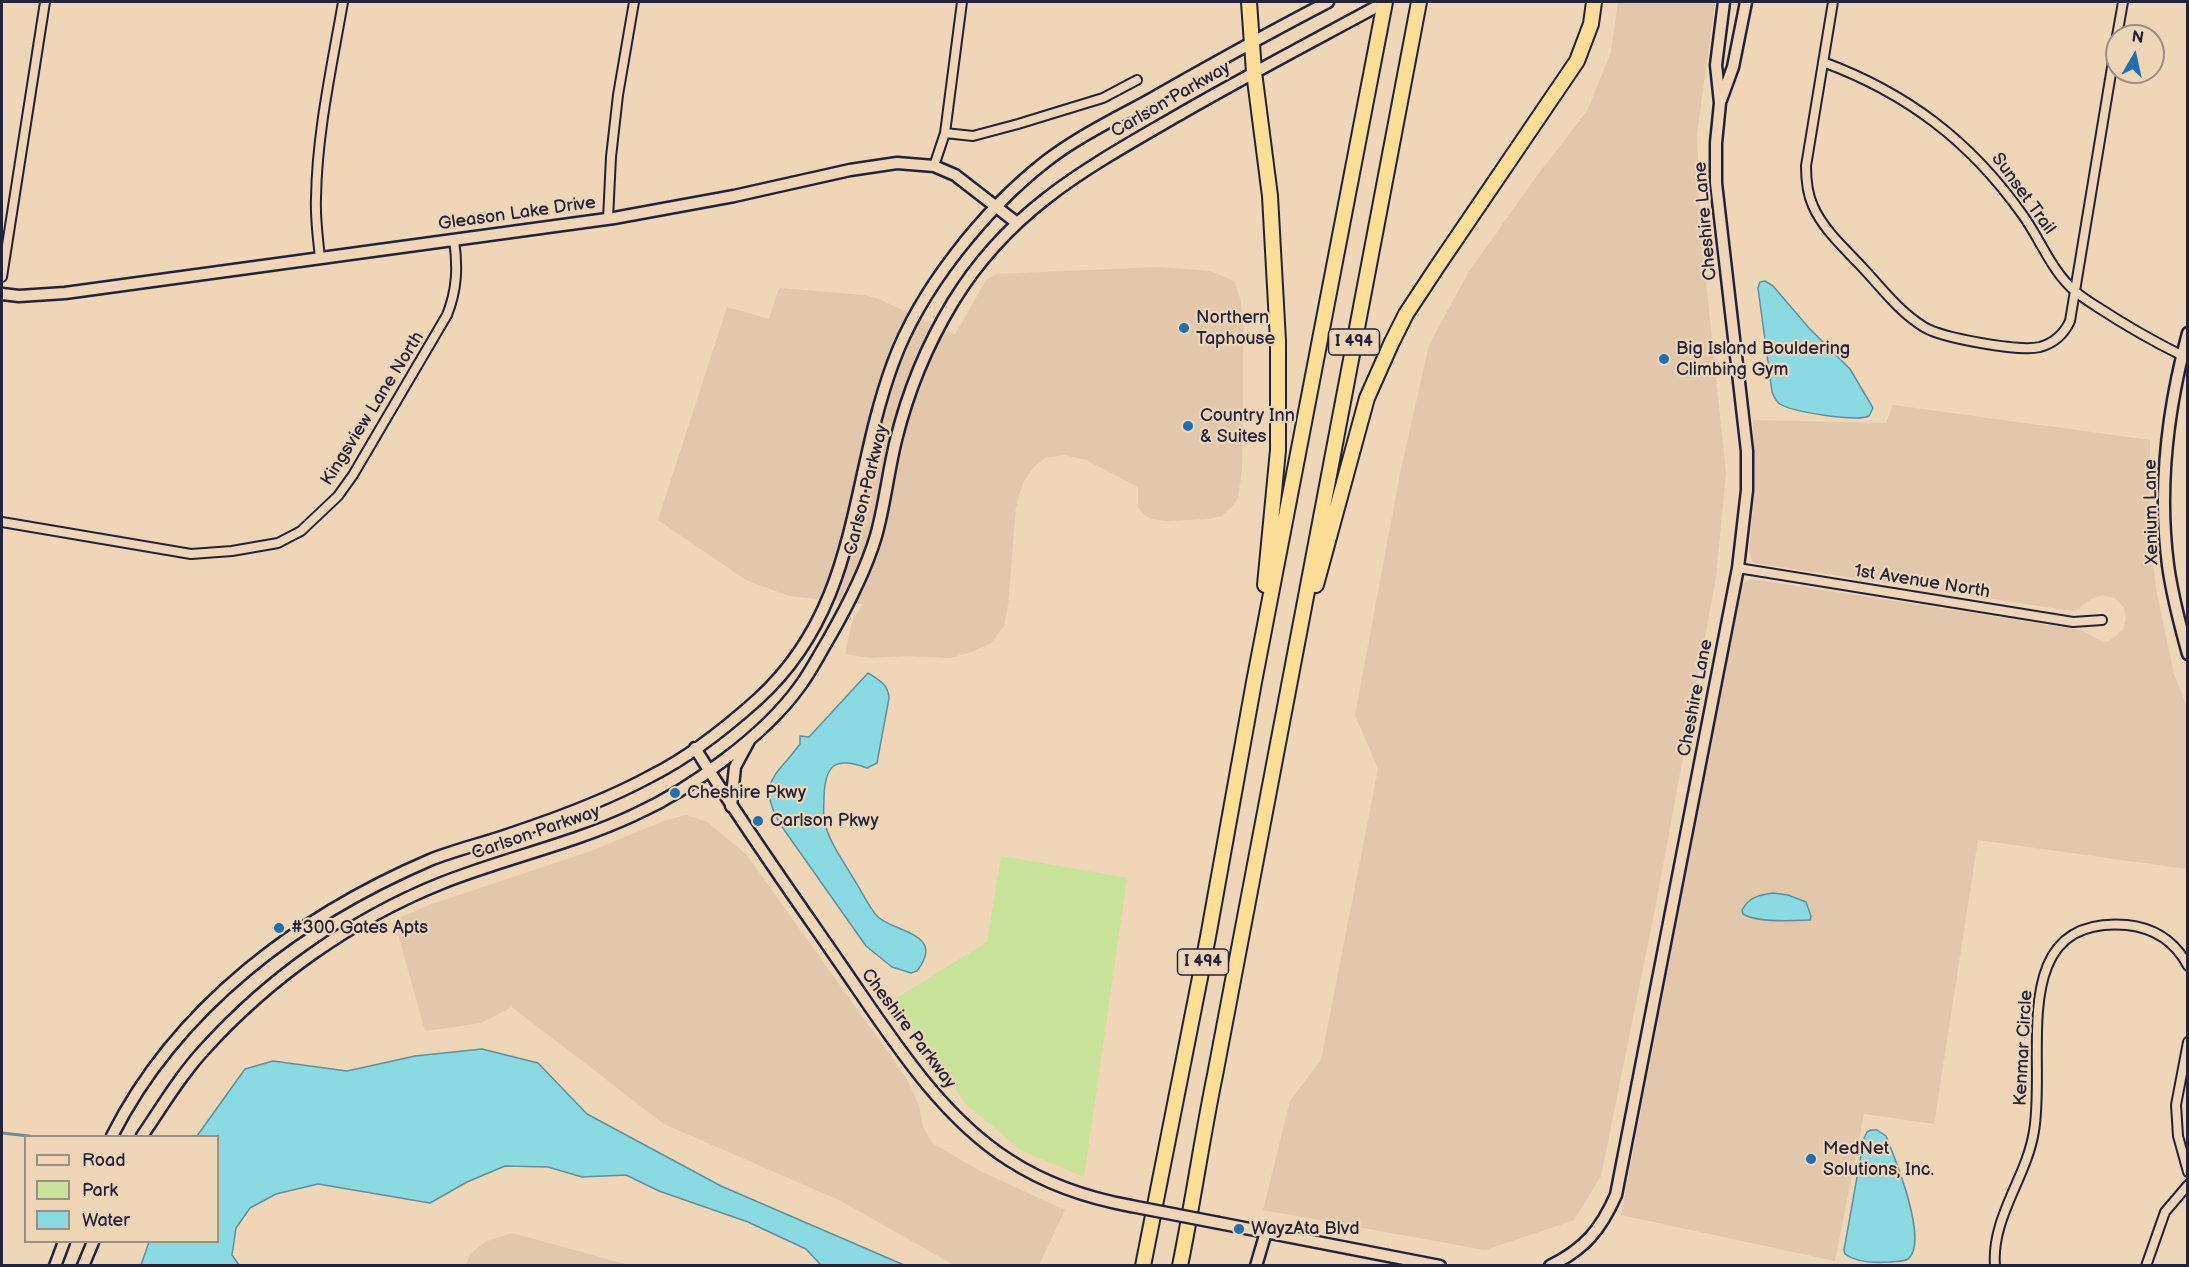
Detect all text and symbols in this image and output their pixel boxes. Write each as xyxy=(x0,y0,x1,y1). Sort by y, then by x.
north arrow xyxy=(2105,24,2165,84)
text: N xyxy=(2130,27,2145,48)
street label: Carlson Parkway xyxy=(1108,57,1234,143)
street label: Sunset Trail xyxy=(1986,149,2060,239)
street label: Cheshire Lane xyxy=(1690,161,1722,281)
street label: Gleason Lake Drive xyxy=(437,192,597,236)
place label: Northern Taphouse xyxy=(1196,307,1275,350)
marker: Northern Taphouse xyxy=(1177,321,1191,335)
street label: Kingsview Lane North xyxy=(317,328,429,490)
road number: I 494 xyxy=(1328,329,1380,355)
place label: Big Island Bouldering Climbing Gym xyxy=(1676,338,1850,380)
marker: Big Island Bouldering Climbing Gym xyxy=(1657,352,1671,366)
place label: Country Inn & Suites xyxy=(1200,405,1295,448)
marker: Country Inn & Suites xyxy=(1181,419,1195,433)
street label: Carlson Parkway xyxy=(840,422,894,558)
street label: Xenium Lane xyxy=(2140,459,2164,565)
street label: 1st Avenue North xyxy=(1852,561,1992,603)
street label: Cheshire Lane xyxy=(1674,638,1718,758)
place label: Cheshire Pkwy xyxy=(687,782,806,804)
marker: Cheshire Pkwy xyxy=(668,786,682,800)
street label: Carlson Parkway xyxy=(469,801,603,865)
place label: Carlson Pkwy xyxy=(770,810,879,832)
marker: Carlson Pkwy xyxy=(751,814,765,828)
place label: #300 Gates Apts xyxy=(291,917,428,939)
marker: #300 Gates Apts xyxy=(272,921,286,935)
road number: I 494 xyxy=(1178,949,1228,975)
street label: Cheshire Parkway xyxy=(856,965,960,1093)
street label: Kenmar Circle xyxy=(2010,990,2038,1106)
legend xyxy=(24,1135,219,1243)
place label: MedNet Solutions, Inc. xyxy=(1823,1138,1934,1180)
text: Road xyxy=(82,1150,126,1171)
marker: MedNet Solutions, Inc. xyxy=(1804,1152,1818,1166)
text: Park xyxy=(82,1180,118,1201)
text: Water xyxy=(82,1210,130,1231)
place label: WayzAta Blvd xyxy=(1251,1218,1359,1240)
marker: WayzAta Blvd xyxy=(1232,1222,1246,1236)

